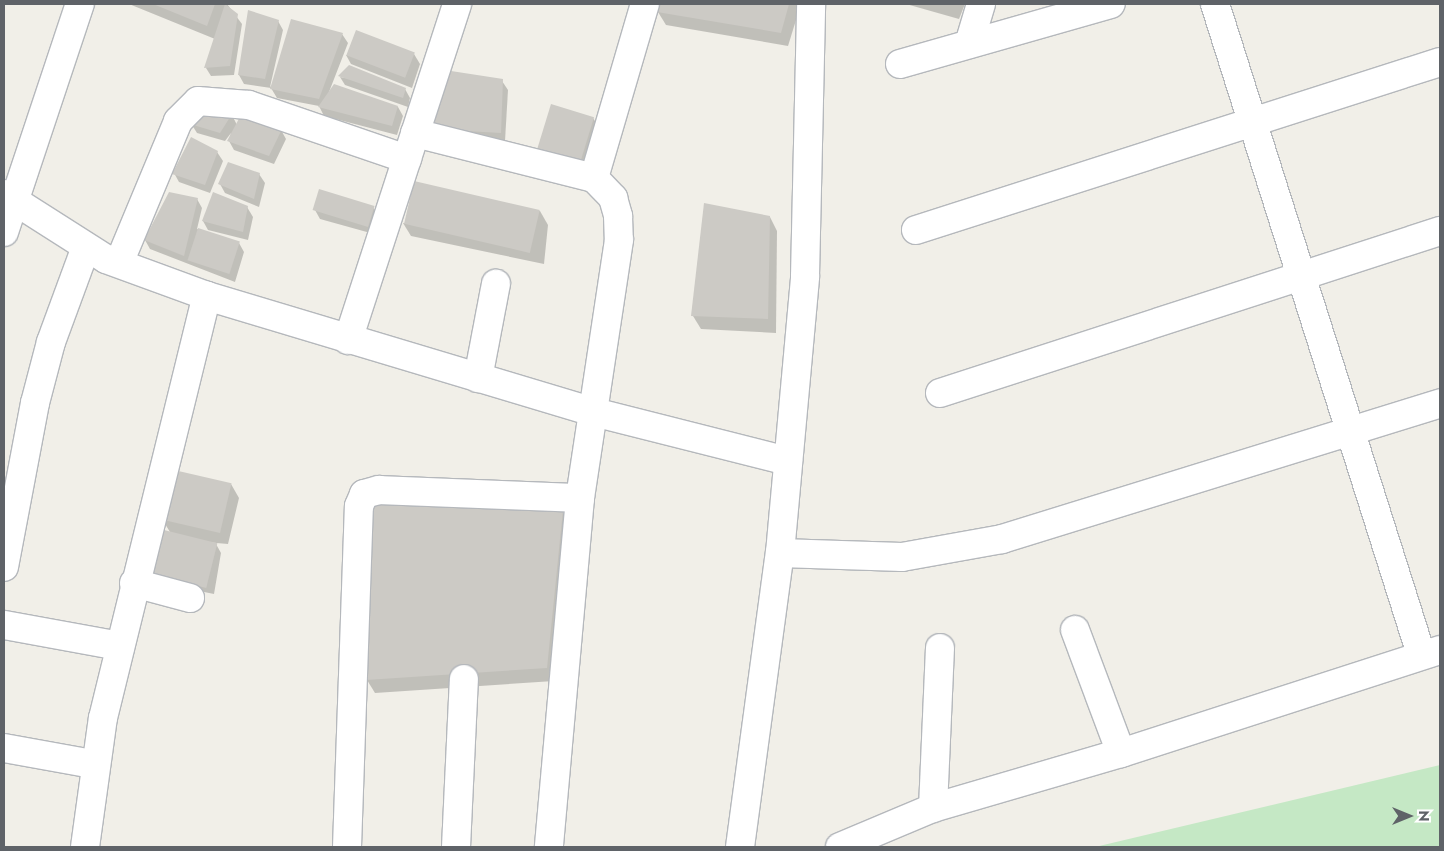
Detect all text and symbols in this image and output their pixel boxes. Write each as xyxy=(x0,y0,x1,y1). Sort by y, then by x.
north arrow xyxy=(1384,791,1434,841)
text: N xyxy=(1414,810,1434,822)

